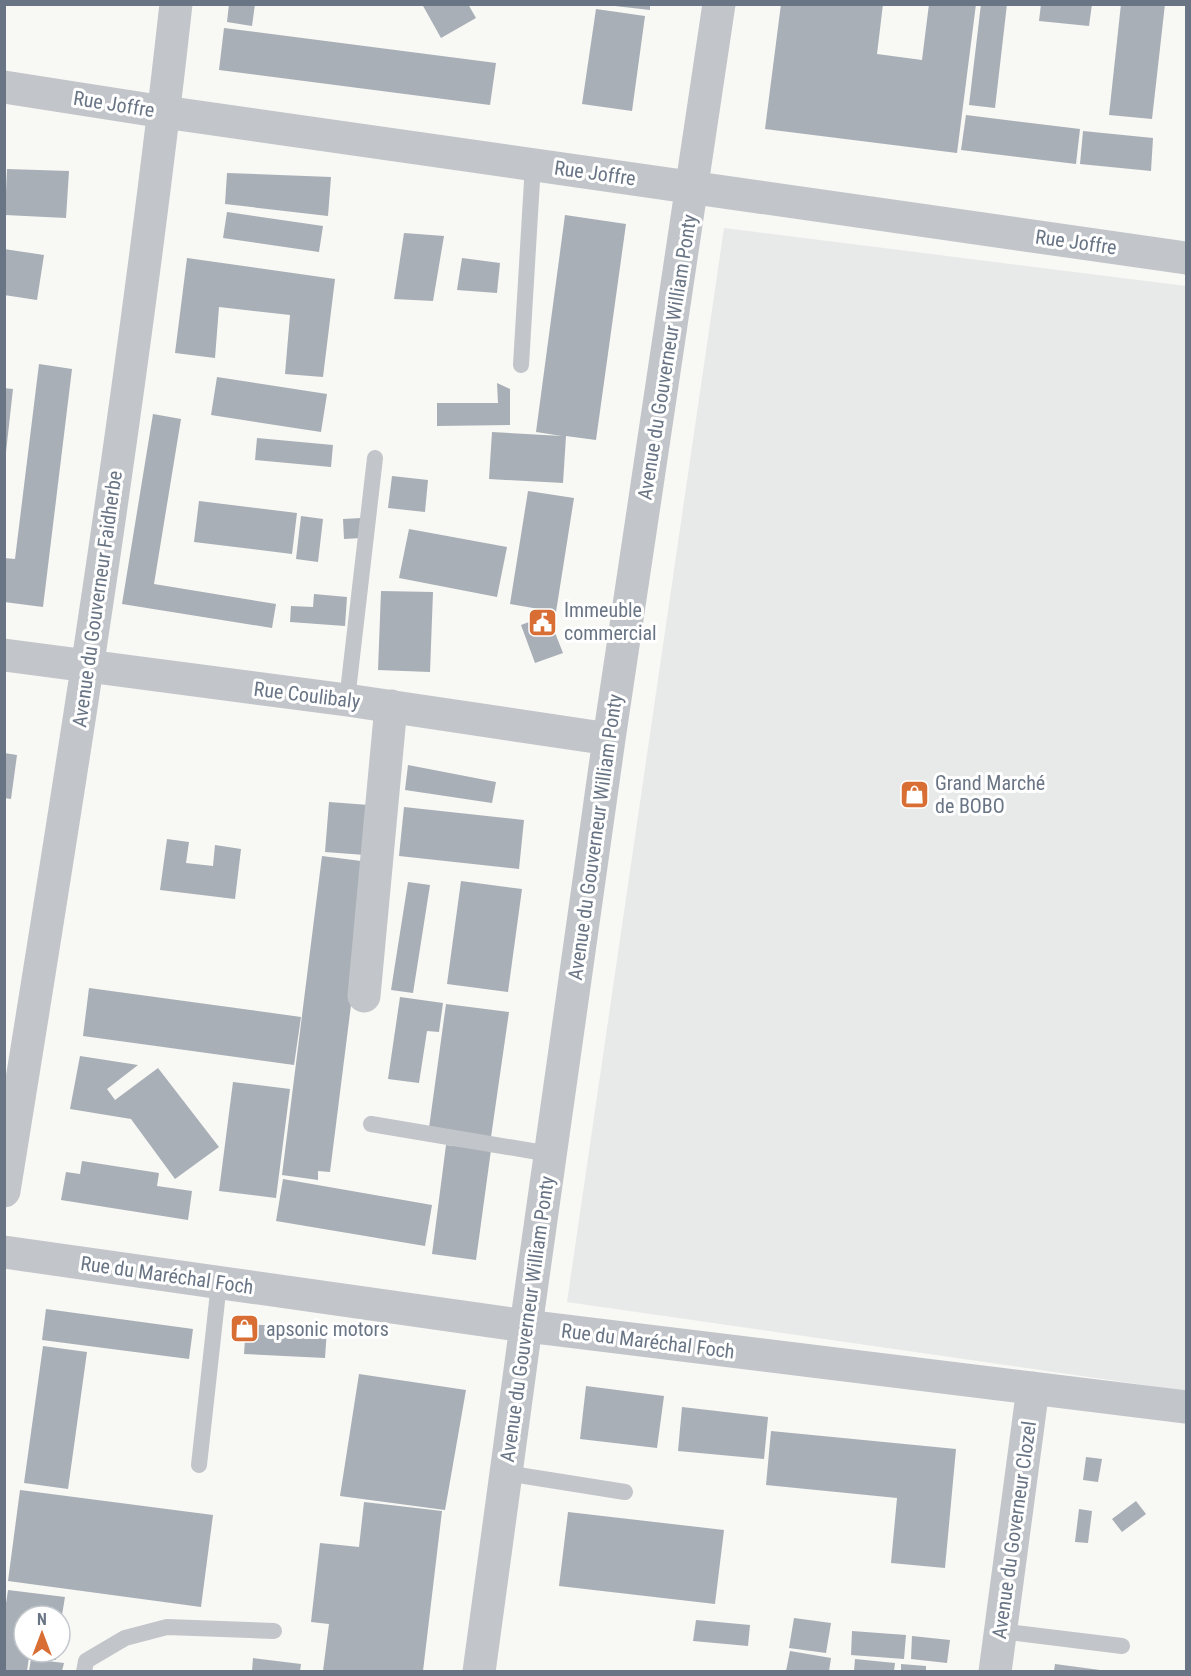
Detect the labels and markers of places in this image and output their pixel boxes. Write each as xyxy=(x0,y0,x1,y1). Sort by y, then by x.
place label: Immeuble commercial xyxy=(564,598,657,645)
public building icon: Immeuble commercial xyxy=(527,606,559,638)
place label: Grand Marché de BOBO xyxy=(935,771,1045,818)
shop icon: Grand Marché de BOBO xyxy=(898,778,930,810)
shop icon: apsonic motors xyxy=(229,1313,261,1345)
place label: apsonic motors xyxy=(266,1317,389,1341)

